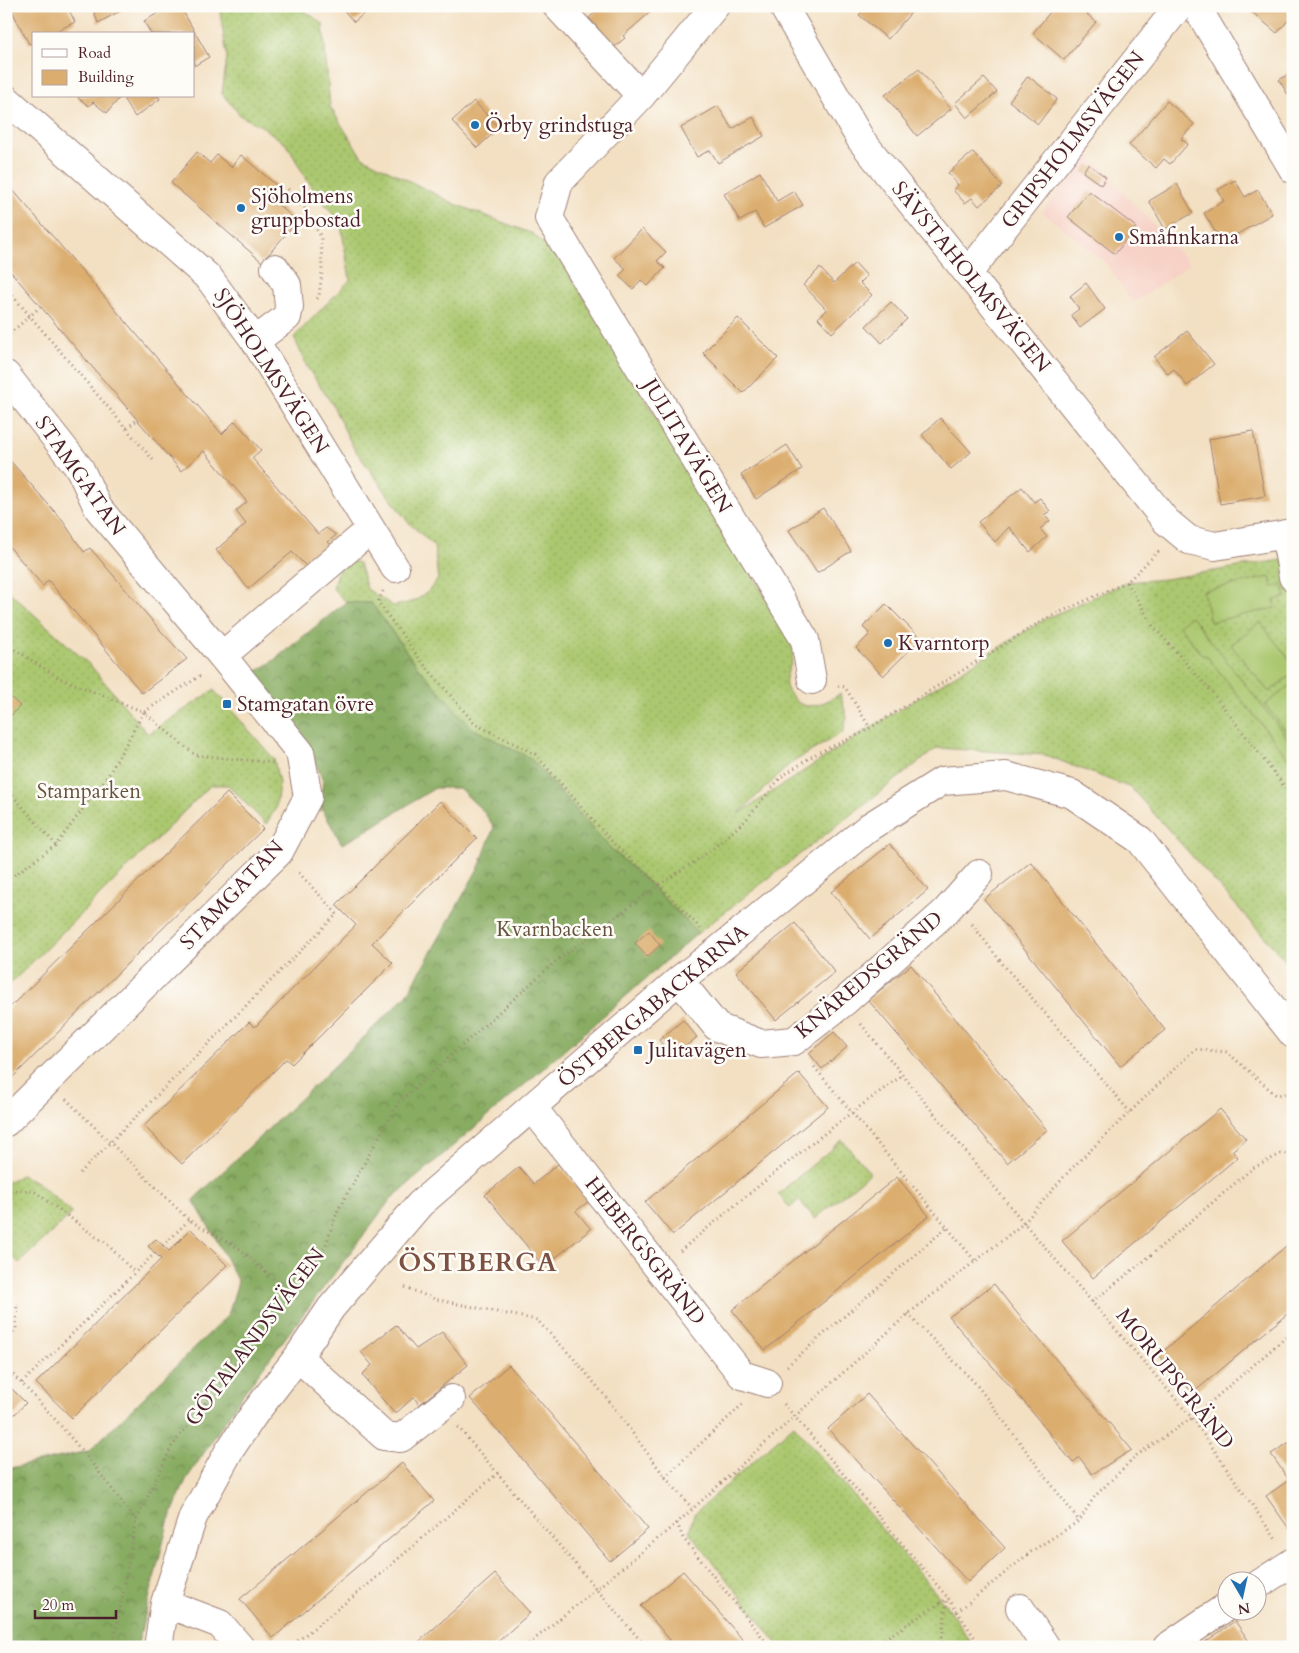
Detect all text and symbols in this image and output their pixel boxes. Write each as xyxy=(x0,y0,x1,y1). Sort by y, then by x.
legend xyxy=(32,32,195,98)
text: Road xyxy=(78,43,111,63)
street label: GRIPSHOLMSVÄGEN xyxy=(995,45,1152,235)
text: Building xyxy=(78,67,134,87)
place label: Örby grindstuga xyxy=(485,111,633,140)
marker: Örby grindstuga xyxy=(469,119,481,131)
street label: SÄVSTAHOLMSVÄGEN xyxy=(885,175,1057,379)
place label: Sjöholmens gruppbostad xyxy=(251,182,361,235)
marker: Sjöholmens gruppbostad xyxy=(235,202,247,214)
place label: Småfinkarna xyxy=(1129,223,1239,252)
marker: Småfinkarna xyxy=(1113,231,1125,243)
street label: SJÖHOLMSVÄGEN xyxy=(206,282,336,460)
street label: JULITAVÄGEN xyxy=(634,371,739,519)
street label: STAMGATAN xyxy=(28,410,132,542)
place label: Kvarntorp xyxy=(898,629,990,658)
marker: Kvarntorp xyxy=(882,637,894,649)
place label: Stamgatan övre xyxy=(237,690,374,719)
marker: Stamgatan övre xyxy=(221,698,233,710)
park label: Stamparken xyxy=(37,777,141,806)
street label: STAMGATAN xyxy=(173,834,291,956)
street label: KNÄREDSGRÄND xyxy=(789,905,949,1045)
park label: Kvarnbacken xyxy=(496,915,614,944)
street label: ÖSTBERGABACKARNA xyxy=(551,918,755,1094)
place label: Julitavägen xyxy=(645,1036,747,1065)
marker: Julitavägen xyxy=(632,1044,644,1056)
street label: HEBERGSGRÄND xyxy=(578,1171,712,1331)
street label: GÖTALANDSVÄGEN xyxy=(178,1242,332,1432)
district label: ÖSTBERGA xyxy=(398,1245,558,1280)
street label: MORUPSGRÄND xyxy=(1109,1302,1241,1456)
north arrow xyxy=(1216,1570,1266,1620)
scale bar xyxy=(35,1588,116,1620)
text: 20 m xyxy=(42,1595,74,1615)
text: N xyxy=(1236,1598,1251,1619)

